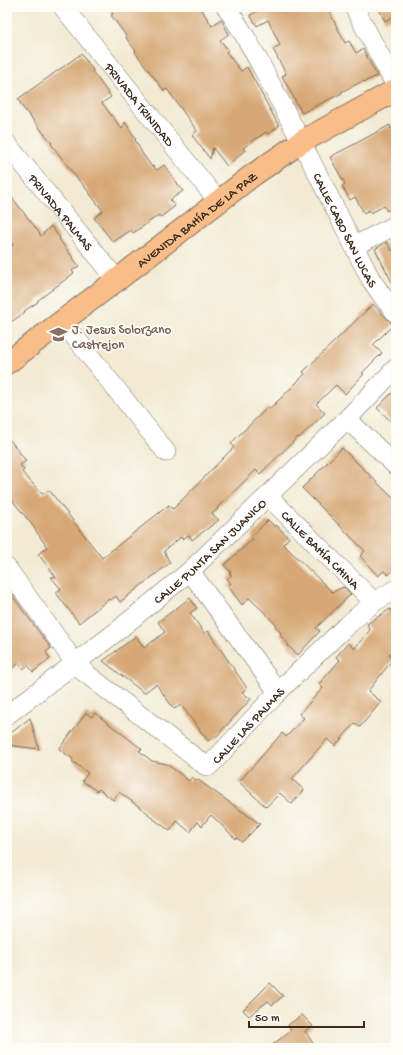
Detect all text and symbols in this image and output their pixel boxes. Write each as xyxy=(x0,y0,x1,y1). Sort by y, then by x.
street label: PRIVADA TRINIDAD xyxy=(100,60,177,151)
street label: AVENIDA BAHÍA DE LA PAZ xyxy=(135,169,261,272)
street label: PRIVADA PALMAS xyxy=(24,171,96,255)
street label: CALLE CABO SAN LUCAS xyxy=(308,171,380,292)
place label: J. Jesus Solorzano Castrejon xyxy=(72,323,172,353)
school or university icon: J. Jesus Solorzano Castrejon xyxy=(49,325,69,345)
street label: CALLE PUNTA SAN JUANICO xyxy=(151,496,271,608)
street label: CALLE BAHÍA CHINA xyxy=(277,508,363,594)
street label: CALLE LAS PALMAS xyxy=(210,684,289,768)
scale bar xyxy=(249,1003,364,1029)
text: 50 m xyxy=(255,1012,280,1026)

